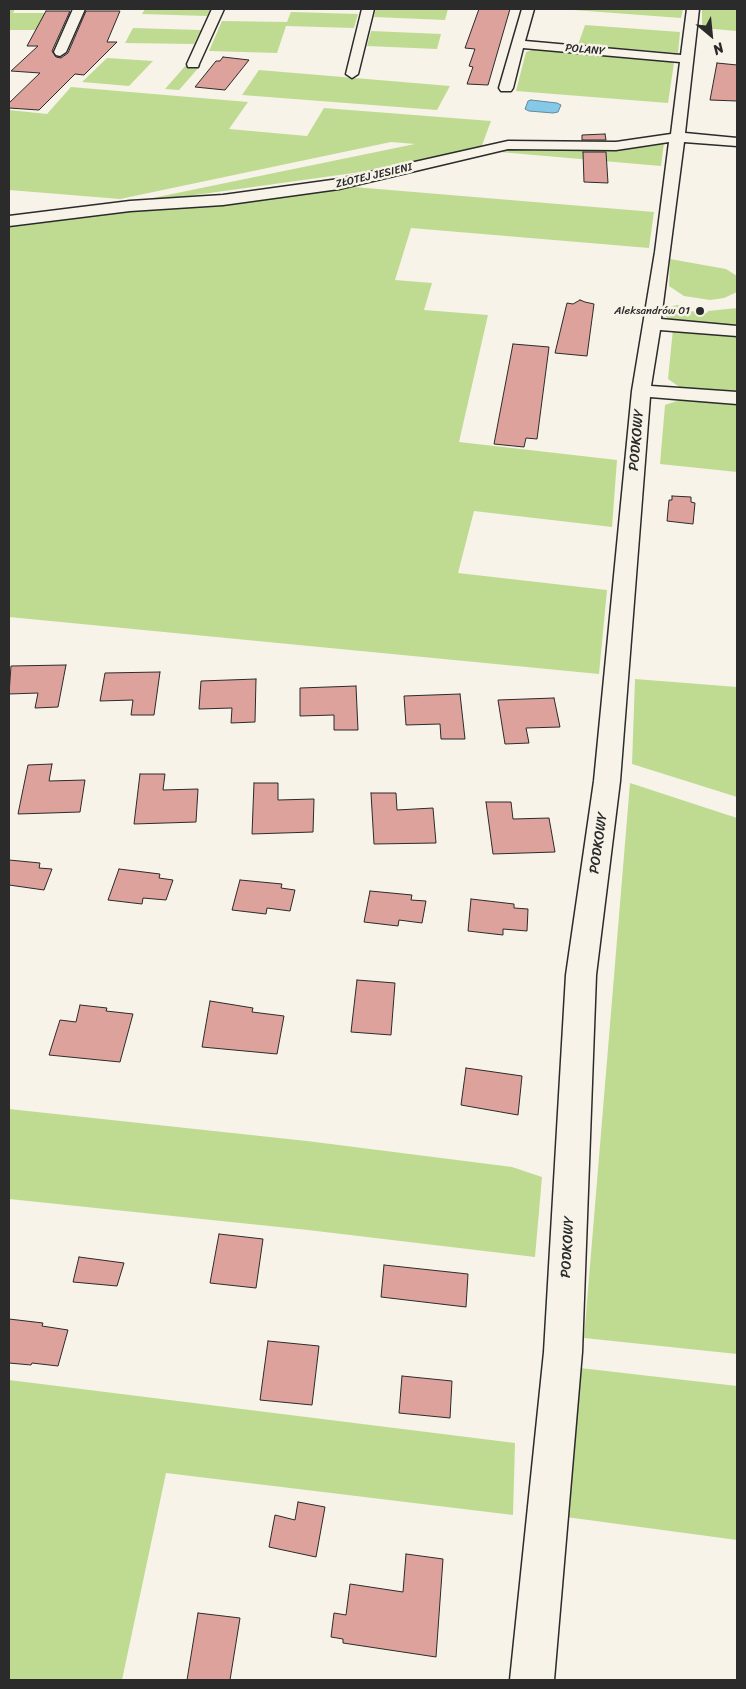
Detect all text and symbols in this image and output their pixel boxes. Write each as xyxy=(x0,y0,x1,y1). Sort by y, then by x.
north arrow xyxy=(686,10,736,60)
text: N xyxy=(708,35,728,62)
street label: POLANY xyxy=(565,42,605,58)
street label: ZŁOTEJ JESIENI xyxy=(334,161,414,191)
place label: Aleksandrów 01 xyxy=(614,304,690,318)
marker: Aleksandrów 01 xyxy=(694,305,706,317)
street label: PODKOWY xyxy=(626,408,648,472)
street label: PODKOWY xyxy=(586,811,612,875)
street label: PODKOWY xyxy=(558,1216,578,1278)

